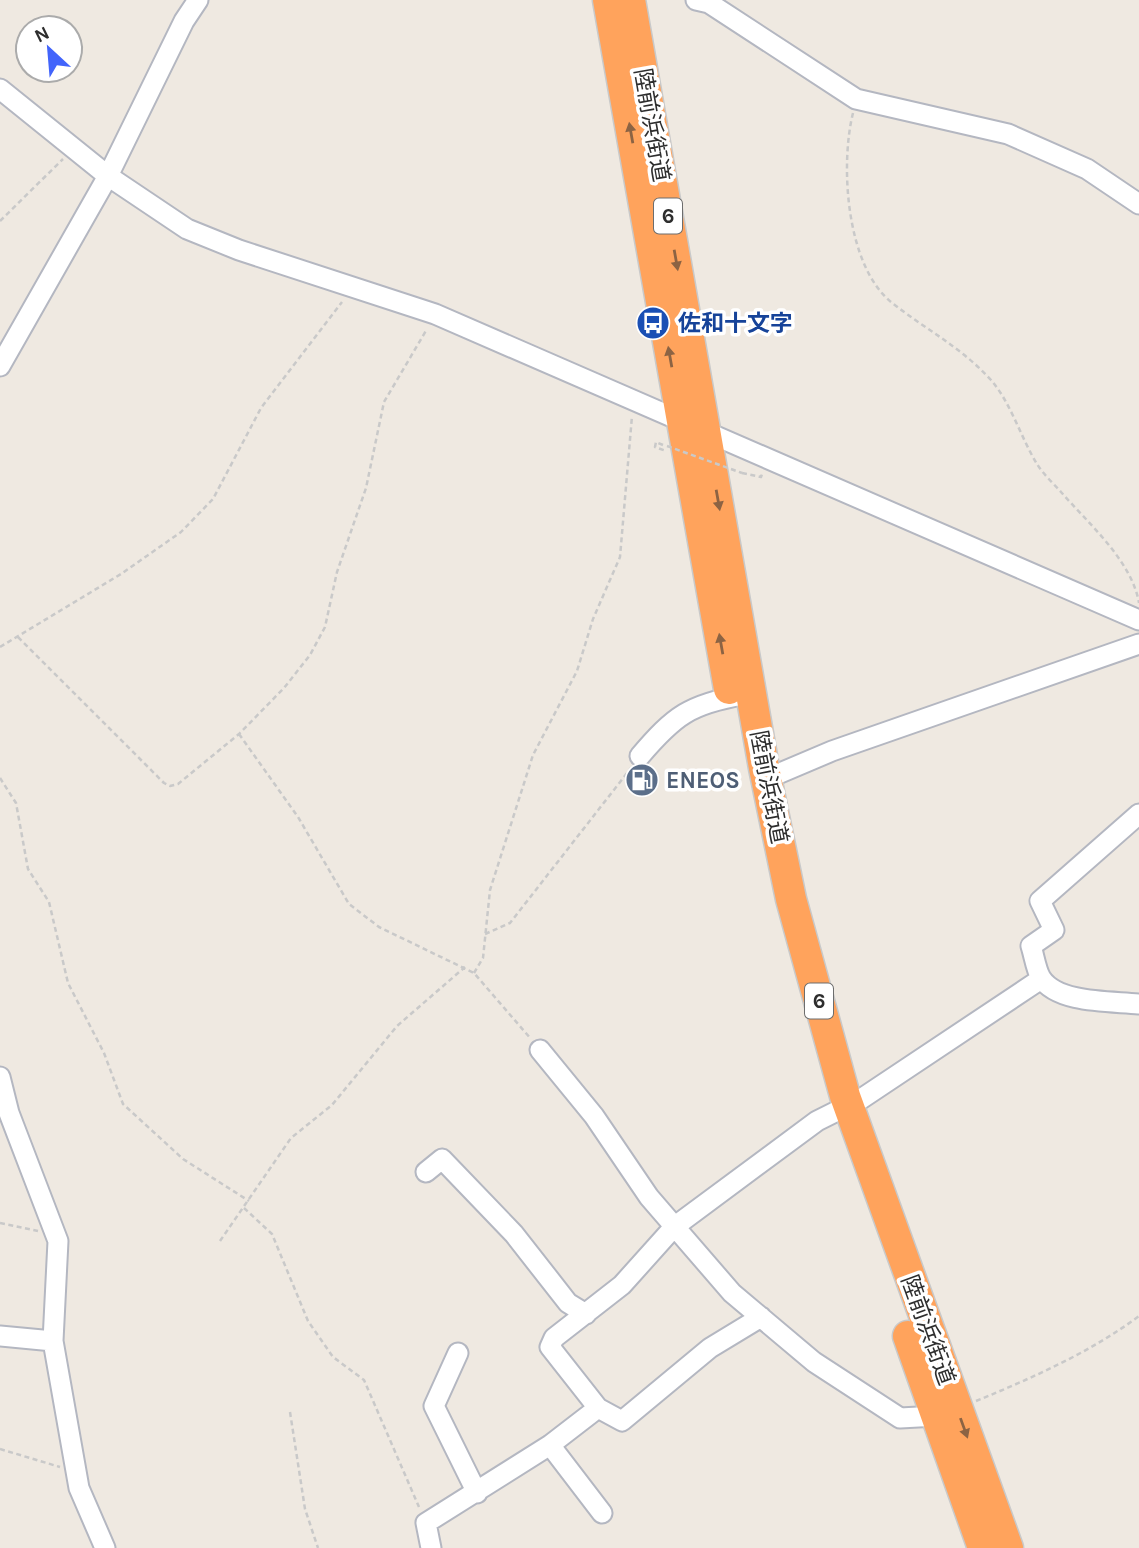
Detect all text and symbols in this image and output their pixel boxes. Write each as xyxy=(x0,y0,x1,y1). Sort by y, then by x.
north arrow xyxy=(14,14,84,84)
text: N xyxy=(31,22,53,47)
street label: 陸前浜街道 xyxy=(629,66,675,184)
one-way arrow xyxy=(625,122,636,144)
road number: 6 xyxy=(654,198,682,234)
one-way arrow xyxy=(671,249,682,271)
bus stop icon: 佐和十文字 xyxy=(634,304,672,342)
place label: 佐和十文字 xyxy=(678,310,793,337)
one-way arrow xyxy=(664,346,675,368)
one-way arrow xyxy=(712,489,723,511)
one-way arrow xyxy=(715,633,726,655)
street label: 陸前浜街道 xyxy=(745,728,793,846)
fuel station icon: ENEOS xyxy=(623,761,661,799)
place label: ENEOS xyxy=(666,767,740,794)
road number: 6 xyxy=(805,984,833,1018)
street label: 陸前浜街道 xyxy=(896,1271,960,1389)
one-way arrow xyxy=(959,1417,970,1438)

